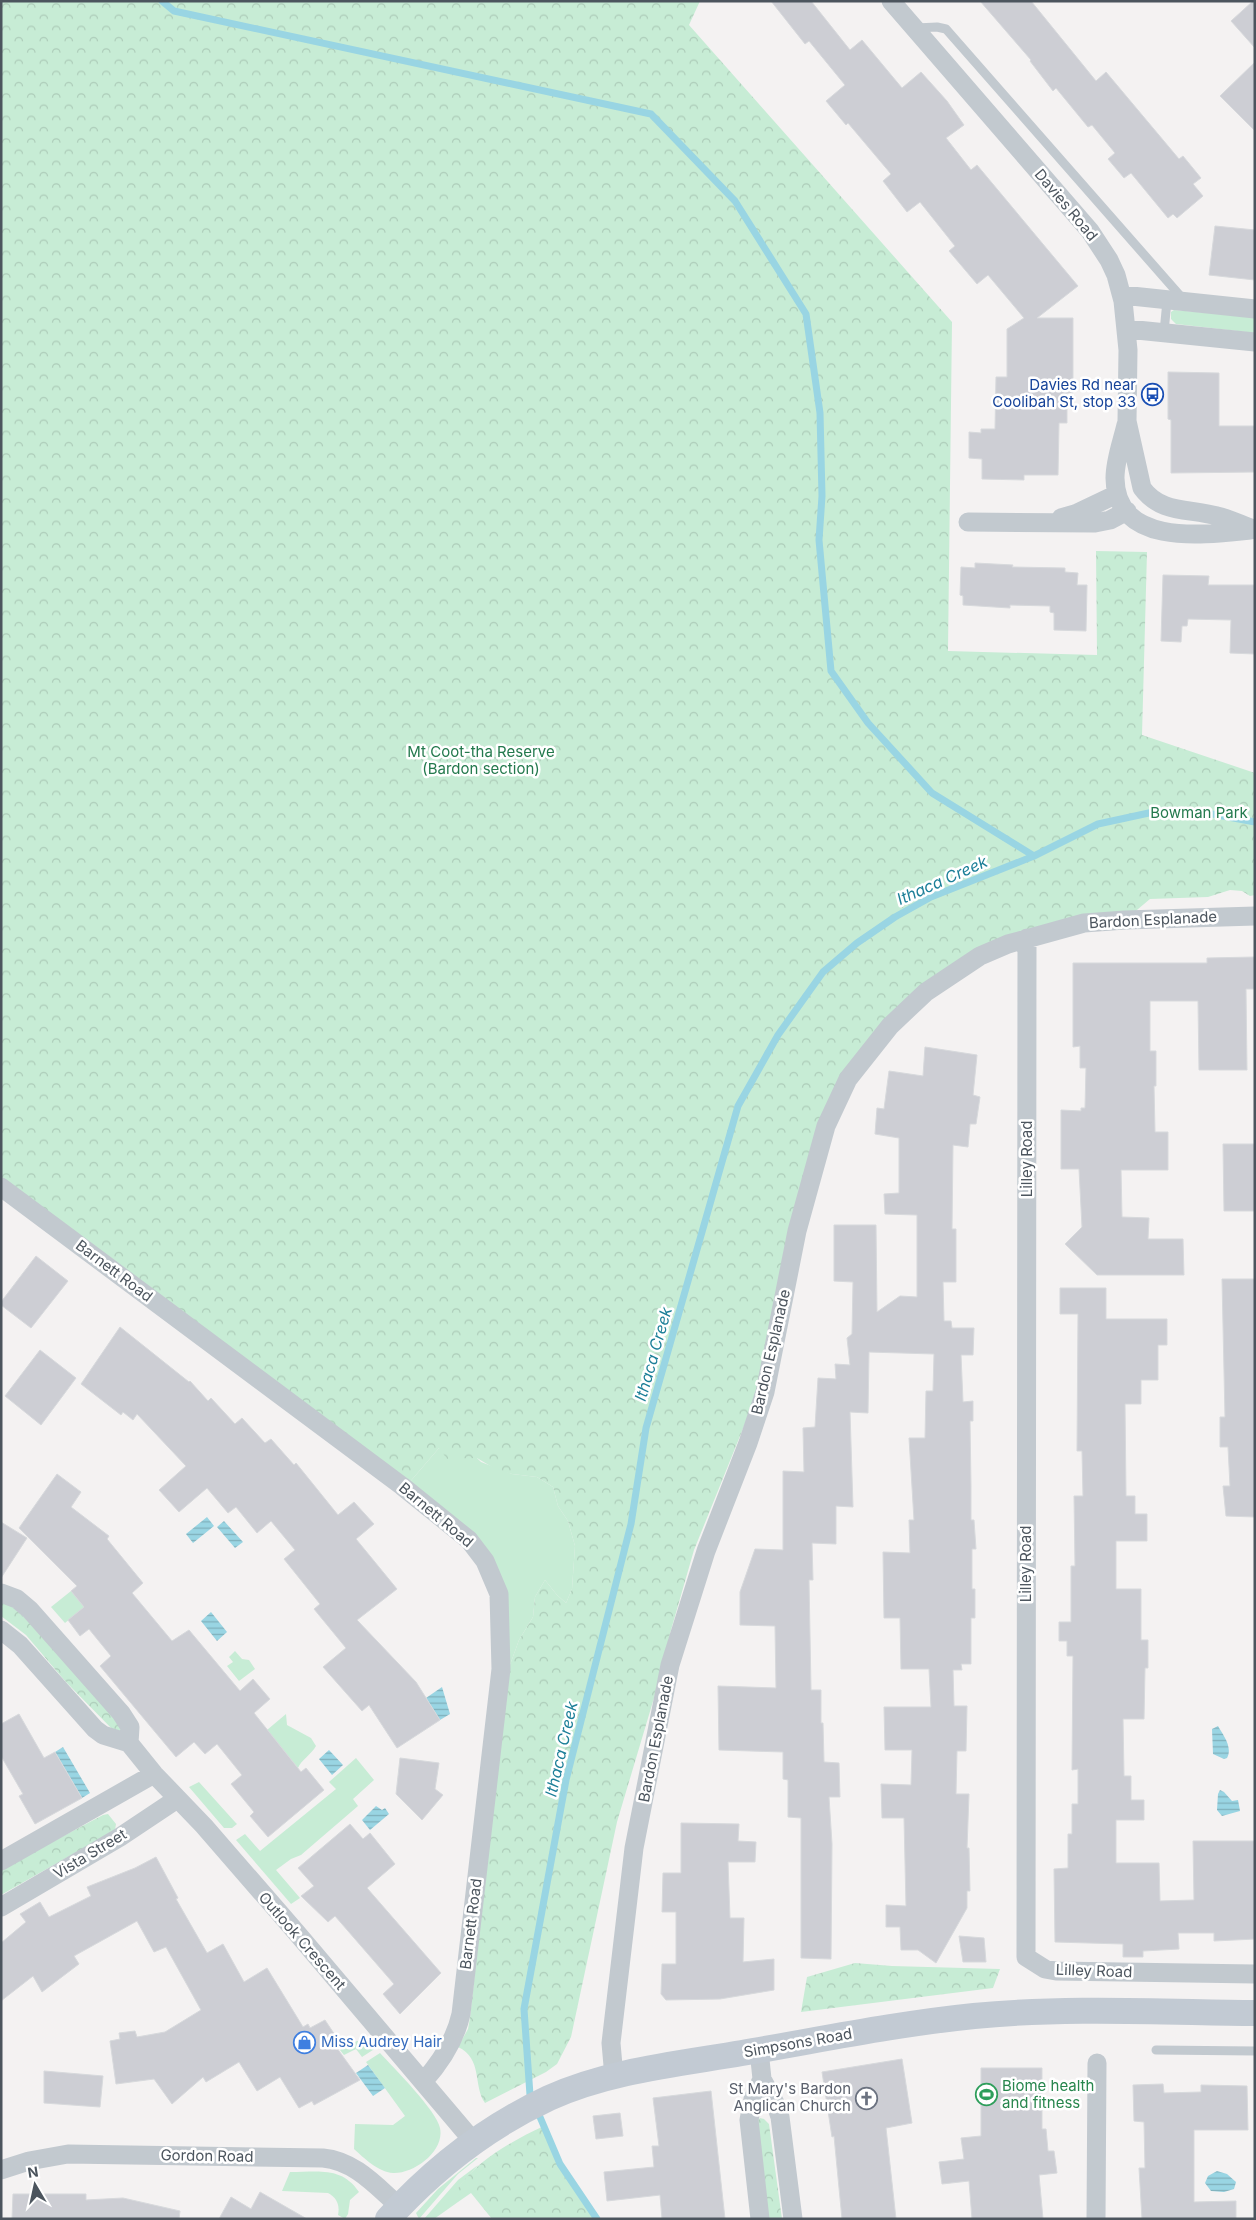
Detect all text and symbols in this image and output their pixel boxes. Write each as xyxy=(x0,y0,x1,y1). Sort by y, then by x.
street label: Davies Road xyxy=(1031,165,1102,245)
place label: Davies Rd near Coolibah St, stop 33 xyxy=(992,375,1136,411)
bus stop icon: Davies Rd near Coolibah St, stop 33 xyxy=(1140,382,1164,406)
park label: Mt Coot-tha Reserve (Bardon section) xyxy=(407,742,555,778)
park label: Bowman Park xyxy=(1150,803,1249,822)
water label: Ithaca Creek xyxy=(894,851,991,909)
street label: Bardon Esplanade xyxy=(1088,907,1218,932)
street label: Lilley Road xyxy=(1017,1121,1036,1197)
street label: Barnett Road xyxy=(72,1235,157,1306)
street label: Bardon Esplanade xyxy=(747,1287,794,1417)
water label: Ithaca Creek xyxy=(630,1304,676,1403)
street label: Barnett Road xyxy=(395,1478,478,1551)
street label: Lilley Road xyxy=(1016,1526,1035,1602)
street label: Bardon Esplanade xyxy=(634,1674,677,1804)
water label: Ithaca Creek xyxy=(540,1699,582,1799)
street label: Vista Street xyxy=(50,1824,130,1883)
street label: Barnett Road xyxy=(455,1877,486,1971)
street label: Outlook Crescent xyxy=(255,1888,350,1994)
street label: Lilley Road xyxy=(1055,1960,1133,1981)
street label: Simpsons Road xyxy=(742,2024,854,2061)
shop icon: Miss Audrey Hair xyxy=(293,2030,317,2054)
place label: Miss Audrey Hair xyxy=(321,2032,442,2051)
place label: Biome health and fitness xyxy=(1002,2076,1094,2112)
place label: St Mary's Bardon Anglican Church xyxy=(729,2079,851,2115)
sports icon: Biome health and fitness xyxy=(974,2083,998,2107)
church icon: St Mary's Bardon Anglican Church xyxy=(855,2086,879,2110)
street label: Gordon Road xyxy=(160,2145,254,2166)
north arrow xyxy=(10,2160,60,2210)
text: N xyxy=(26,2162,39,2181)

